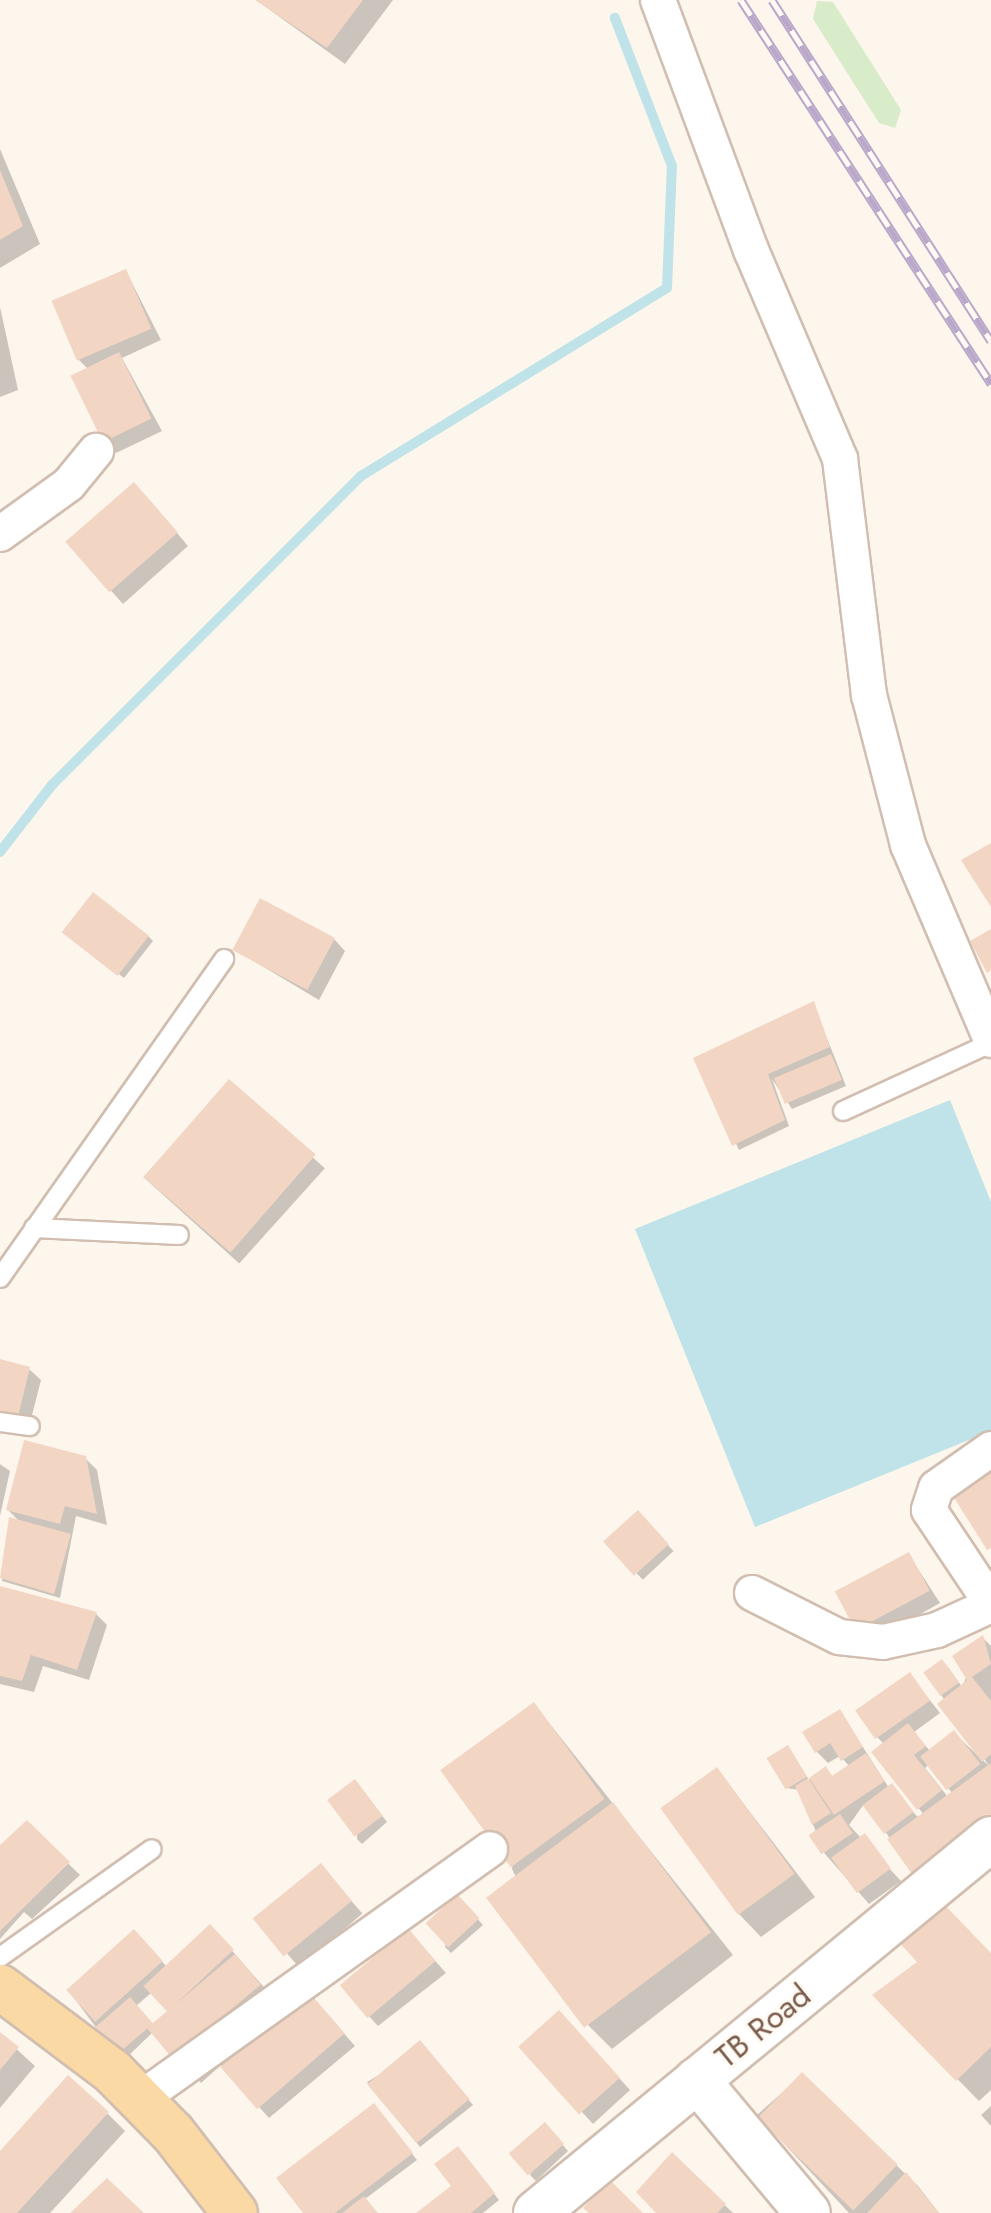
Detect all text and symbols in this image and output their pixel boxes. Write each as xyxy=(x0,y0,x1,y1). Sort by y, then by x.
street label: TB Road xyxy=(708,1976,818,2076)

